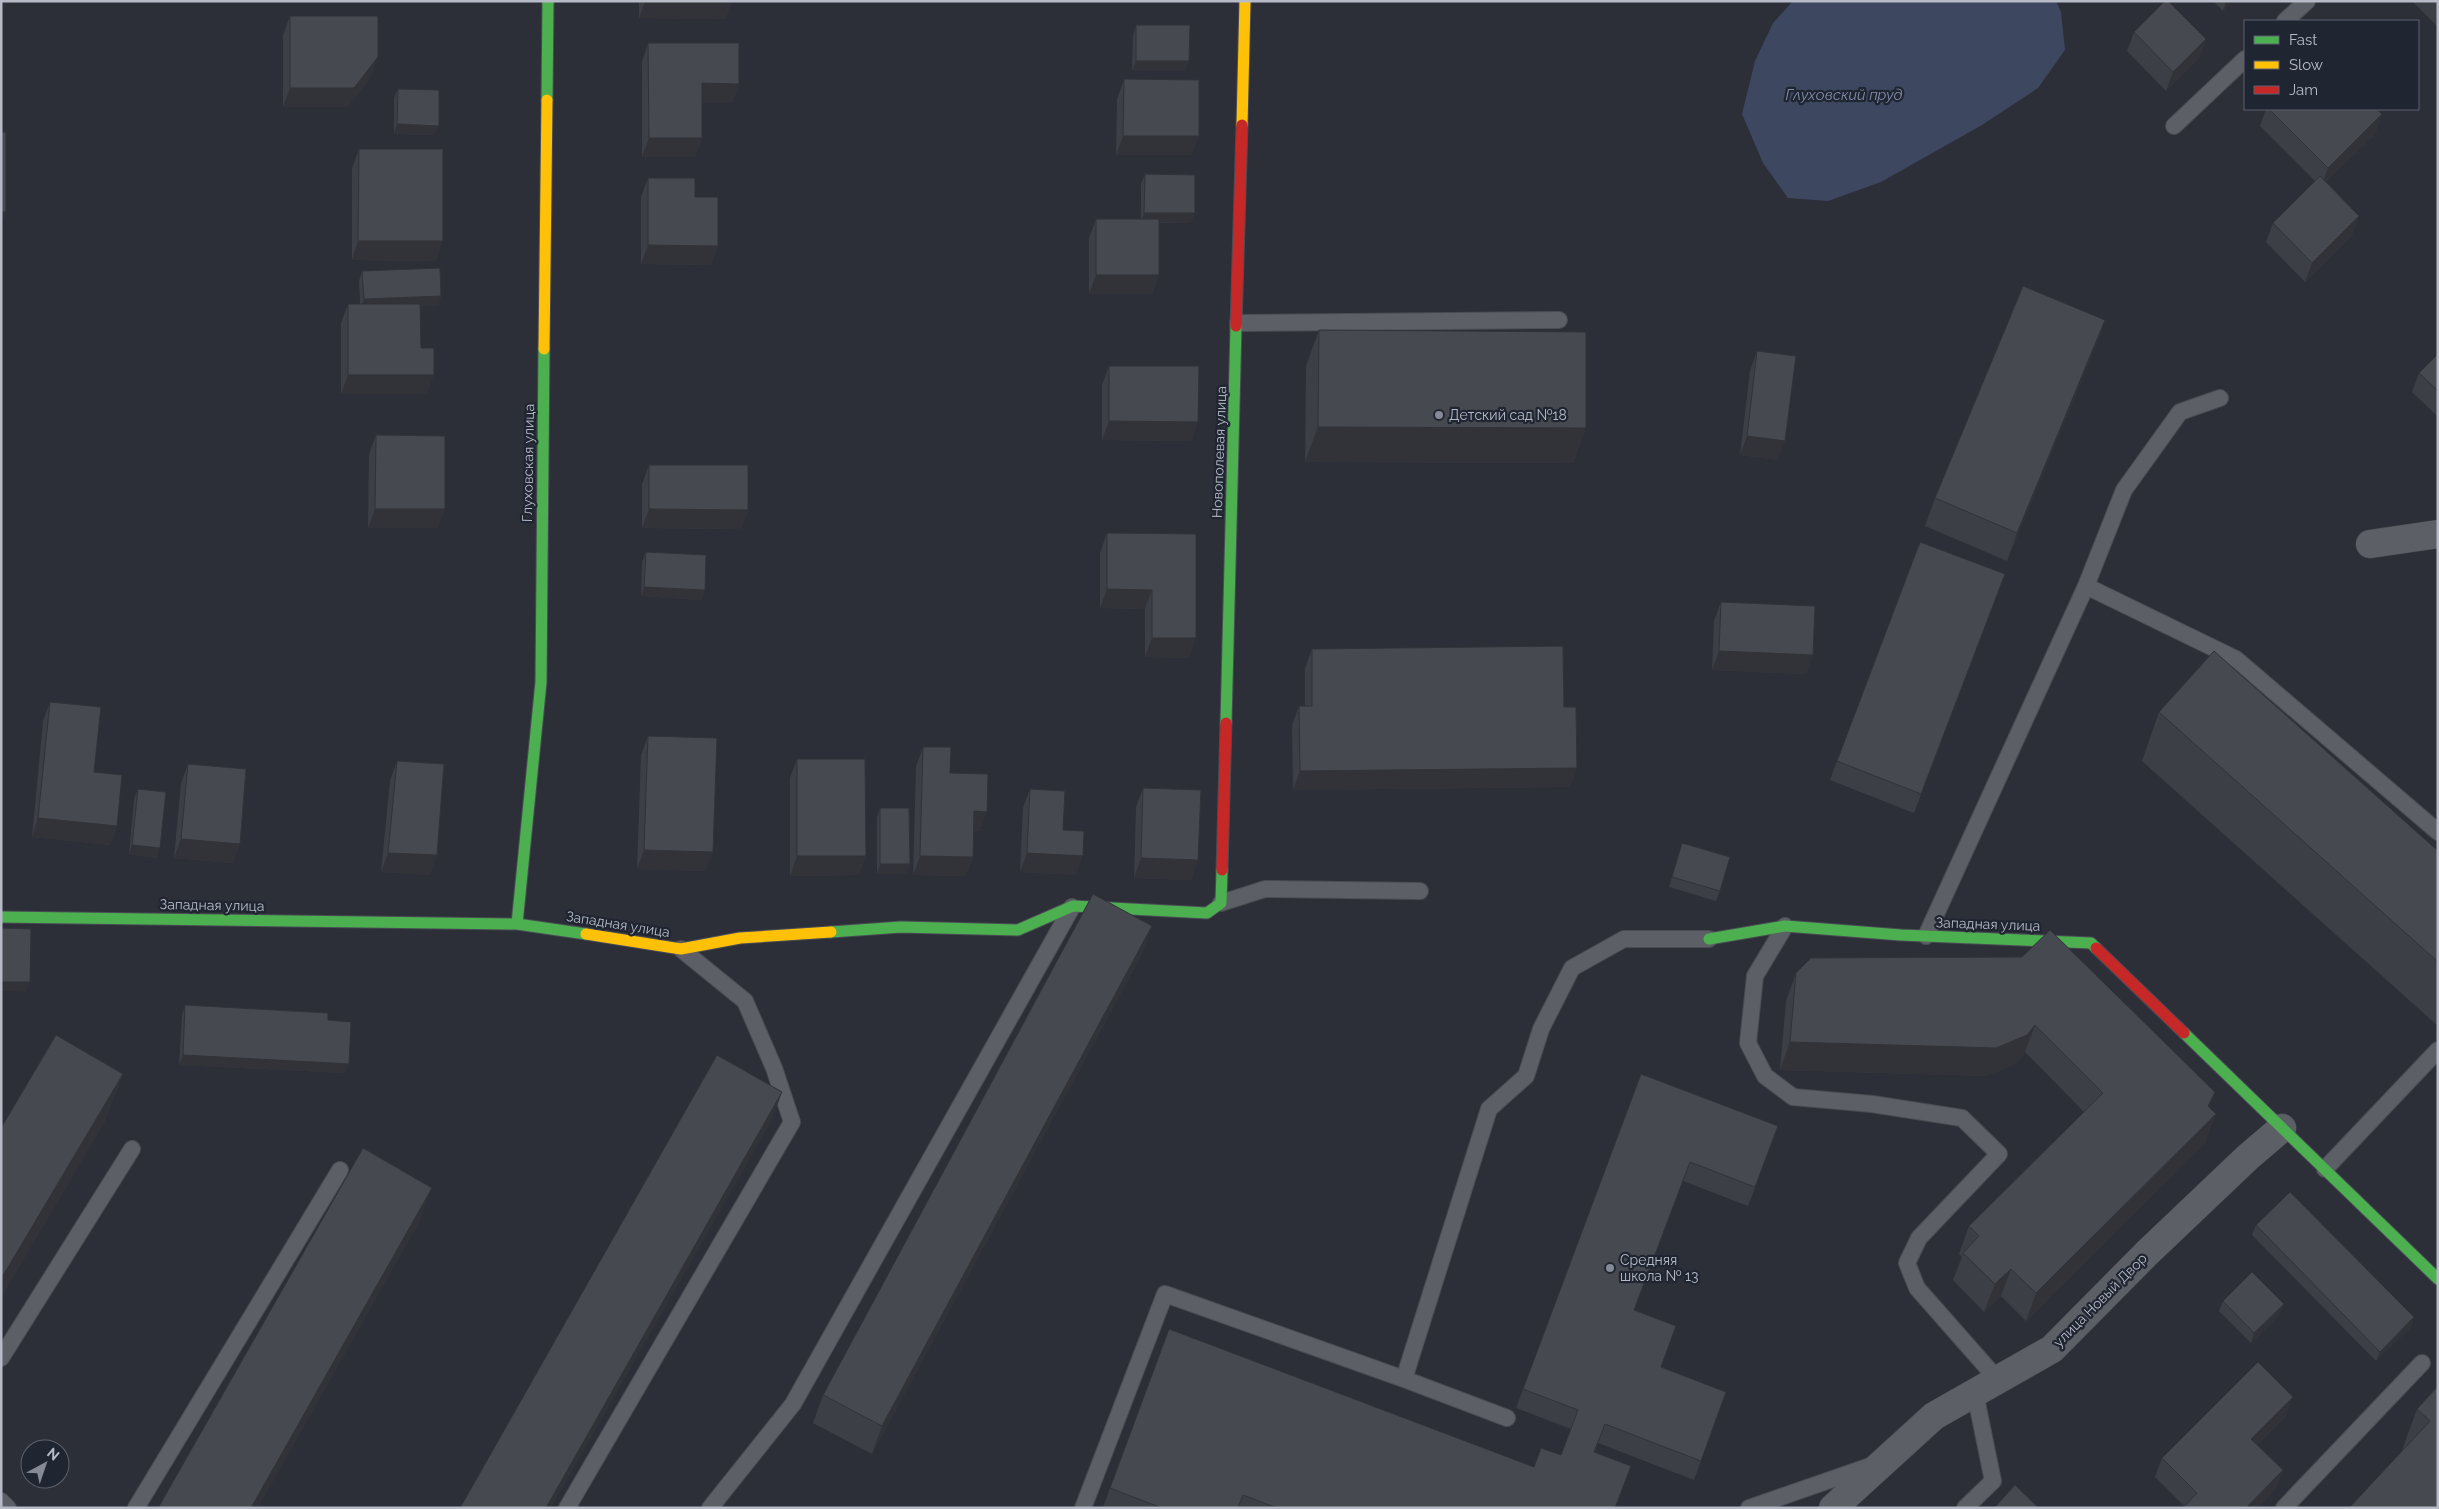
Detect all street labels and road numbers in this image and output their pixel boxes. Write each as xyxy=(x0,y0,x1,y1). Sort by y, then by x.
street label: Новополевая улица xyxy=(1209,386,1229,518)
street label: Глуховская улица xyxy=(519,404,537,522)
street label: Западная улица xyxy=(159,896,265,914)
street label: Западная улица xyxy=(565,908,671,940)
street label: Западная улица xyxy=(1935,914,2041,934)
street label: улица Новый Двор xyxy=(2050,1250,2150,1350)

